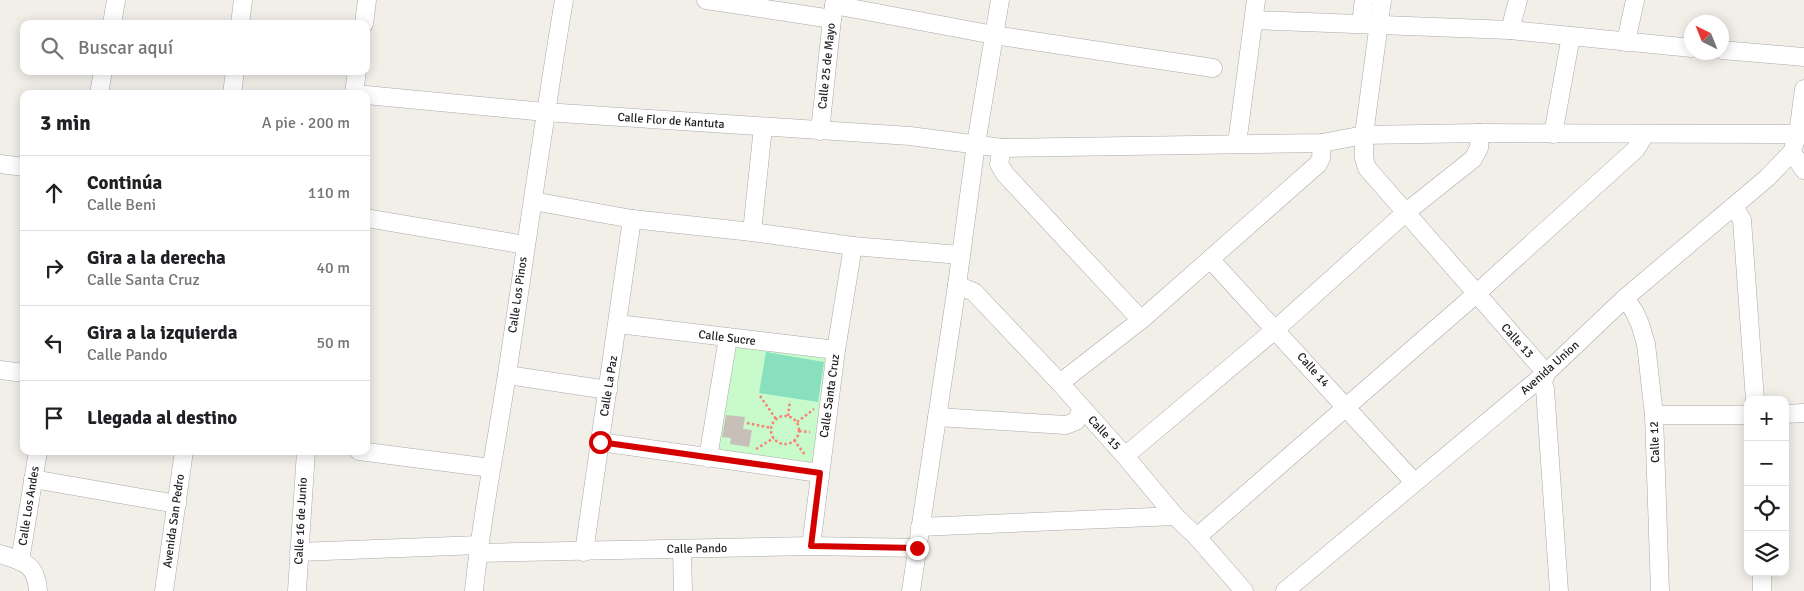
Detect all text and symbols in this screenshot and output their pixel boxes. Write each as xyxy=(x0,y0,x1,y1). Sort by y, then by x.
north arrow xyxy=(1684,15,1729,60)
search box xyxy=(20,20,370,75)
street label: Calle 25 de Mayo xyxy=(815,22,839,110)
icon: search xyxy=(38,34,66,62)
text: Buscar aquí xyxy=(78,36,173,60)
text: 3 min xyxy=(40,110,91,136)
street label: Calle Flor de Kantuta xyxy=(617,110,725,132)
text: A pie · 200 m xyxy=(262,113,350,133)
text: Continúa xyxy=(87,171,162,195)
icon: ahead xyxy=(40,179,68,207)
text: 110 m xyxy=(308,183,350,203)
text: Calle Beni xyxy=(87,195,156,215)
text: Gira a la derecha xyxy=(87,246,226,270)
icon: right xyxy=(40,254,68,282)
street label: Calle Los Pinos xyxy=(505,256,531,334)
text: 40 m xyxy=(316,258,350,278)
text: Calle Santa Cruz xyxy=(87,270,200,290)
text: Gira a la izquierda xyxy=(87,321,237,345)
street label: Calle 13 xyxy=(1497,321,1537,361)
street label: Calle Sucre xyxy=(697,327,757,349)
icon: left xyxy=(40,329,68,357)
text: 50 m xyxy=(316,333,350,353)
street label: Avenida Union xyxy=(1518,338,1582,398)
text: Calle Pando xyxy=(87,345,168,365)
street label: Calle 14 xyxy=(1293,350,1333,391)
street label: Calle Santa Cruz xyxy=(817,353,843,439)
street label: Calle La Paz xyxy=(597,354,621,418)
map controls xyxy=(1744,396,1789,576)
button: + xyxy=(1744,396,1789,441)
icon: arrive xyxy=(40,404,68,432)
text: Llegada al destino xyxy=(87,406,237,430)
street label: Calle 15 xyxy=(1084,413,1124,453)
street label: Calle 12 xyxy=(1647,421,1663,463)
route start xyxy=(589,431,612,454)
button: − xyxy=(1744,441,1789,486)
street label: Calle Los Andes xyxy=(15,465,43,547)
street label: Avenida San Pedro xyxy=(160,473,188,569)
street label: Calle 16 de Junio xyxy=(291,477,311,565)
button: locate xyxy=(1744,486,1789,531)
button: layers xyxy=(1744,531,1789,576)
route end xyxy=(906,537,929,560)
street label: Calle Pando xyxy=(667,541,727,557)

